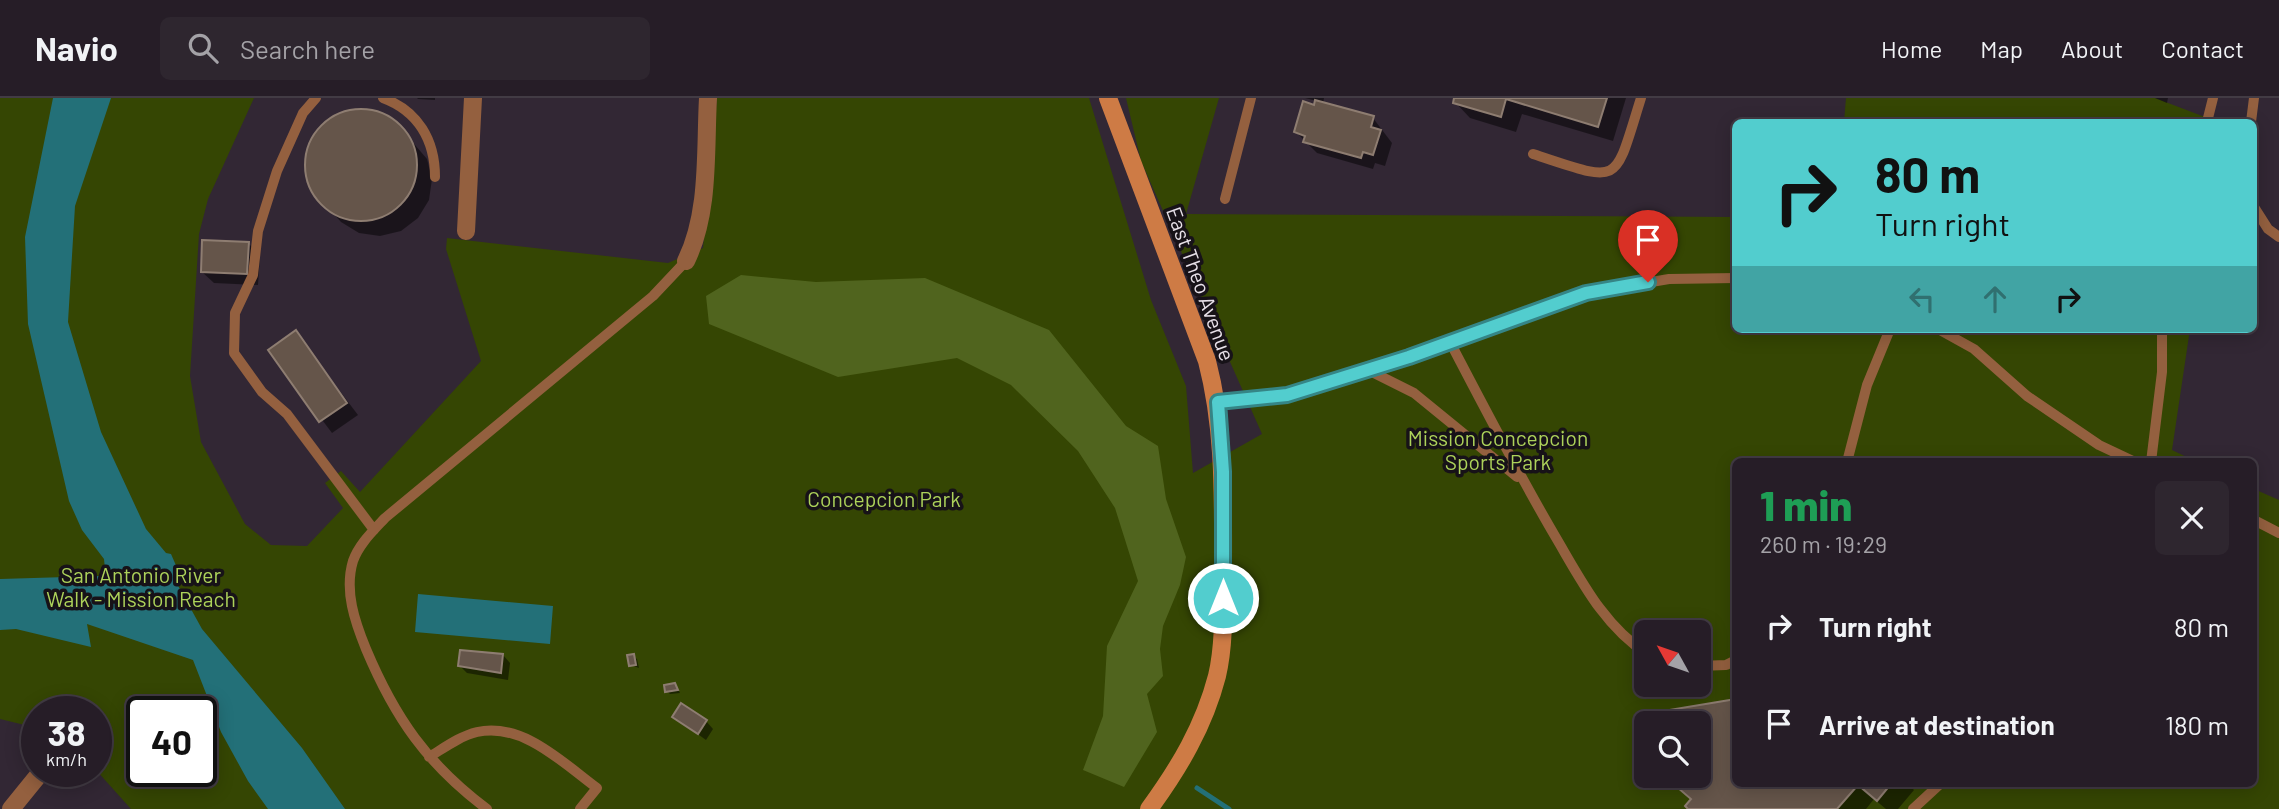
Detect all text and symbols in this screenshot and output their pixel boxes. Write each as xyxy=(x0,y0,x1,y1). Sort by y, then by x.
search box xyxy=(160,17,650,80)
text: Navio xyxy=(35,28,118,68)
icon: search xyxy=(184,29,222,67)
text: Search here xyxy=(240,33,375,64)
text: Home xyxy=(1881,34,1942,63)
text: Map xyxy=(1980,34,2023,63)
text: About xyxy=(2061,34,2123,63)
text: Contact xyxy=(2161,34,2244,63)
text: 80 m xyxy=(1875,144,1980,203)
icon: right xyxy=(1760,147,1851,238)
street label: East Theo Avenue xyxy=(1162,203,1241,364)
text: Turn right xyxy=(1875,204,2010,242)
pin xyxy=(1618,210,1678,282)
icon: arrive xyxy=(1629,221,1667,259)
icon: left xyxy=(1903,280,1941,318)
icon: ahead xyxy=(1976,280,2014,318)
icon: right xyxy=(2049,280,2087,318)
park label: Mission Concepcion Sports Park xyxy=(1408,425,1588,474)
text: 1 min xyxy=(1760,479,1852,529)
button: close xyxy=(2155,481,2229,555)
park label: Concepcion Park xyxy=(807,486,961,511)
text: 260 m · 19:29 xyxy=(1760,530,1887,558)
position arrow xyxy=(1186,561,1260,635)
park label: San Antonio River Walk - Mission Reach xyxy=(46,562,236,611)
icon: right xyxy=(1760,607,1798,645)
text: Turn right xyxy=(1819,611,1932,642)
text: 80 m xyxy=(2174,611,2229,642)
north arrow xyxy=(1634,620,1712,696)
map controls xyxy=(1634,620,1711,788)
speed limit sign: 40 xyxy=(126,696,217,787)
icon: arrive xyxy=(1760,705,1798,743)
text: Arrive at destination xyxy=(1819,709,2055,740)
text: 180 m xyxy=(2165,709,2229,740)
text: 38 xyxy=(48,711,85,753)
button: search xyxy=(1634,711,1711,788)
text: km/h xyxy=(46,748,87,770)

